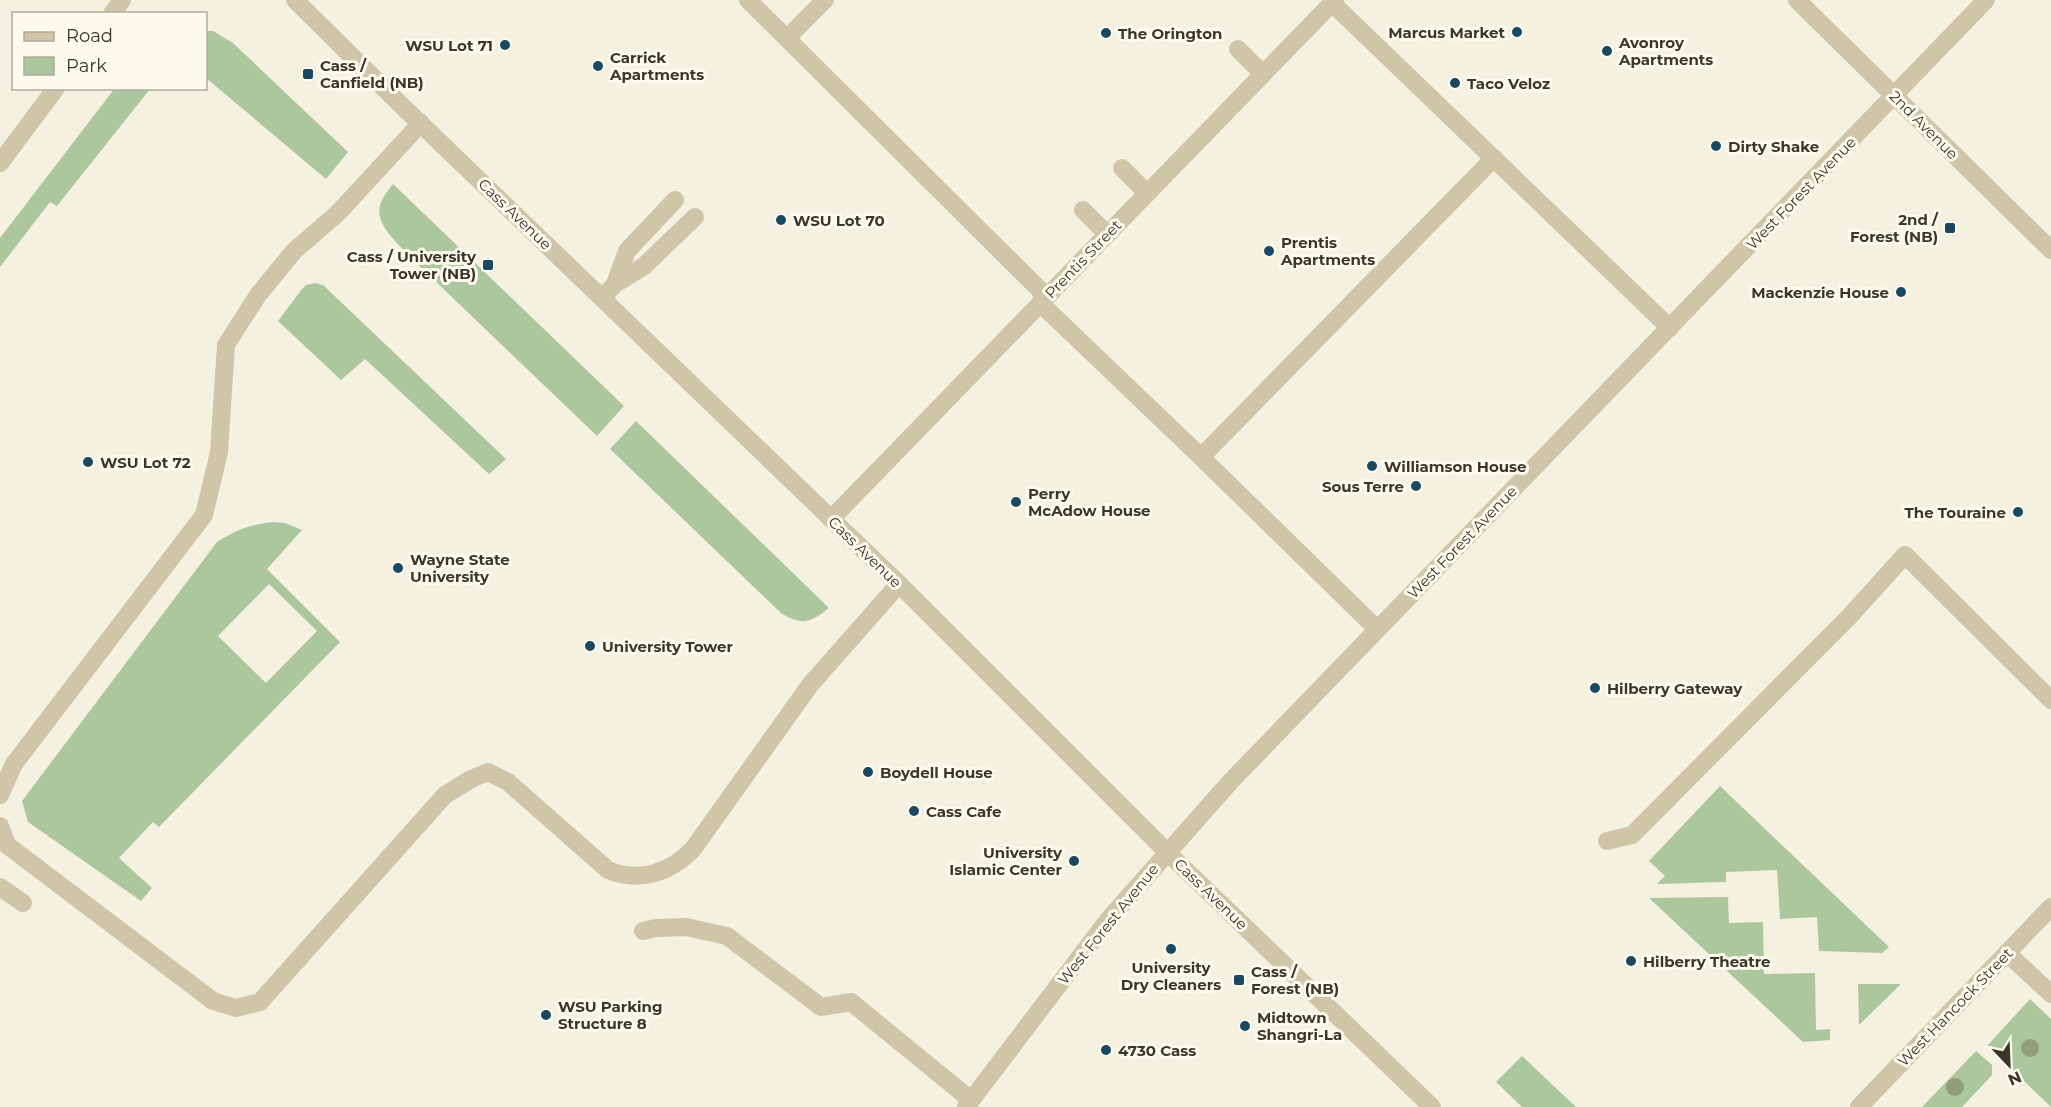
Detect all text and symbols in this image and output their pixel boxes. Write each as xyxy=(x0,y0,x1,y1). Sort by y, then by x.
legend xyxy=(12,12,207,90)
place label: Marcus Market xyxy=(1388,23,1505,42)
place label: The Orington xyxy=(1118,24,1222,43)
text: Road xyxy=(66,25,113,47)
marker: Marcus Market xyxy=(1510,25,1524,39)
marker: The Orington xyxy=(1099,26,1113,40)
place label: Avonroy Apartments xyxy=(1618,33,1713,69)
place label: WSU Lot 71 xyxy=(405,36,493,55)
marker: WSU Lot 71 xyxy=(498,38,512,52)
marker: Avonroy Apartments xyxy=(1600,44,1614,58)
place label: Carrick Apartments xyxy=(609,48,704,84)
text: Park xyxy=(66,55,107,77)
place label: Cass / Canfield (NB) xyxy=(320,56,424,92)
marker: Carrick Apartments xyxy=(591,59,605,73)
marker: Cass / Canfield (NB) xyxy=(301,67,315,81)
place label: Taco Veloz xyxy=(1467,74,1550,93)
marker: Taco Veloz xyxy=(1448,76,1462,90)
street label: 2nd Avenue xyxy=(1886,87,1962,163)
street label: West Forest Avenue xyxy=(1742,133,1860,253)
place label: Dirty Shake xyxy=(1728,137,1819,156)
marker: Dirty Shake xyxy=(1709,139,1723,153)
street label: Cass Avenue xyxy=(474,174,556,254)
place label: 2nd / Forest (NB) xyxy=(1850,210,1939,246)
place label: WSU Lot 70 xyxy=(793,211,885,230)
marker: WSU Lot 70 xyxy=(774,213,788,227)
street label: Prentis Street xyxy=(1041,216,1125,302)
marker: 2nd / Forest (NB) xyxy=(1943,221,1957,235)
place label: Prentis Apartments xyxy=(1280,233,1375,269)
marker: Prentis Apartments xyxy=(1262,244,1276,258)
place label: Cass / University Tower (NB) xyxy=(347,247,477,283)
marker: Cass / University Tower (NB) xyxy=(481,258,495,272)
place label: Mackenzie House xyxy=(1751,283,1889,302)
marker: Mackenzie House xyxy=(1894,285,1908,299)
place label: WSU Lot 72 xyxy=(100,453,191,472)
marker: WSU Lot 72 xyxy=(81,455,95,469)
place label: Williamson House xyxy=(1384,457,1527,476)
marker: Williamson House xyxy=(1365,459,1379,473)
place label: Sous Terre xyxy=(1322,477,1404,496)
marker: Sous Terre xyxy=(1409,479,1423,493)
street label: West Forest Avenue xyxy=(1403,482,1521,602)
place label: Perry McAdow House xyxy=(1028,484,1151,520)
marker: Perry McAdow House xyxy=(1009,495,1023,509)
place label: The Touraine xyxy=(1904,503,2006,522)
marker: The Touraine xyxy=(2011,505,2025,519)
street label: Cass Avenue xyxy=(824,512,906,592)
place label: Wayne State University xyxy=(410,550,510,586)
marker: Wayne State University xyxy=(391,561,405,575)
place label: University Tower xyxy=(602,637,734,656)
marker: University Tower xyxy=(583,639,597,653)
place label: Hilberry Gateway xyxy=(1607,679,1743,698)
marker: Hilberry Gateway xyxy=(1588,681,1602,695)
place label: Boydell House xyxy=(880,763,993,782)
marker: Boydell House xyxy=(861,765,875,779)
place label: Cass Cafe xyxy=(926,802,1001,821)
marker: Cass Cafe xyxy=(907,804,921,818)
place label: University Islamic Center xyxy=(949,843,1063,879)
marker: University Islamic Center xyxy=(1067,854,1081,868)
street label: Cass Avenue xyxy=(1170,854,1252,934)
street label: West Forest Avenue xyxy=(1054,860,1162,988)
marker: University Dry Cleaners xyxy=(1164,942,1178,956)
street label: West Hancock Street xyxy=(1893,944,2017,1070)
place label: Hilberry Theatre xyxy=(1643,952,1771,971)
marker: Hilberry Theatre xyxy=(1624,954,1638,968)
place label: University Dry Cleaners xyxy=(1121,958,1221,994)
place label: Cass / Forest (NB) xyxy=(1251,962,1339,998)
marker: Cass / Forest (NB) xyxy=(1232,973,1246,987)
place label: WSU Parking Structure 8 xyxy=(558,997,663,1033)
marker: WSU Parking Structure 8 xyxy=(539,1008,553,1022)
place label: Midtown Shangri-La xyxy=(1257,1008,1342,1044)
marker: Midtown Shangri-La xyxy=(1238,1019,1252,1033)
north arrow xyxy=(1979,1035,2039,1095)
place label: 4730 Cass xyxy=(1118,1041,1196,1060)
marker: 4730 Cass xyxy=(1099,1043,1113,1057)
text: N xyxy=(2005,1067,2024,1090)

